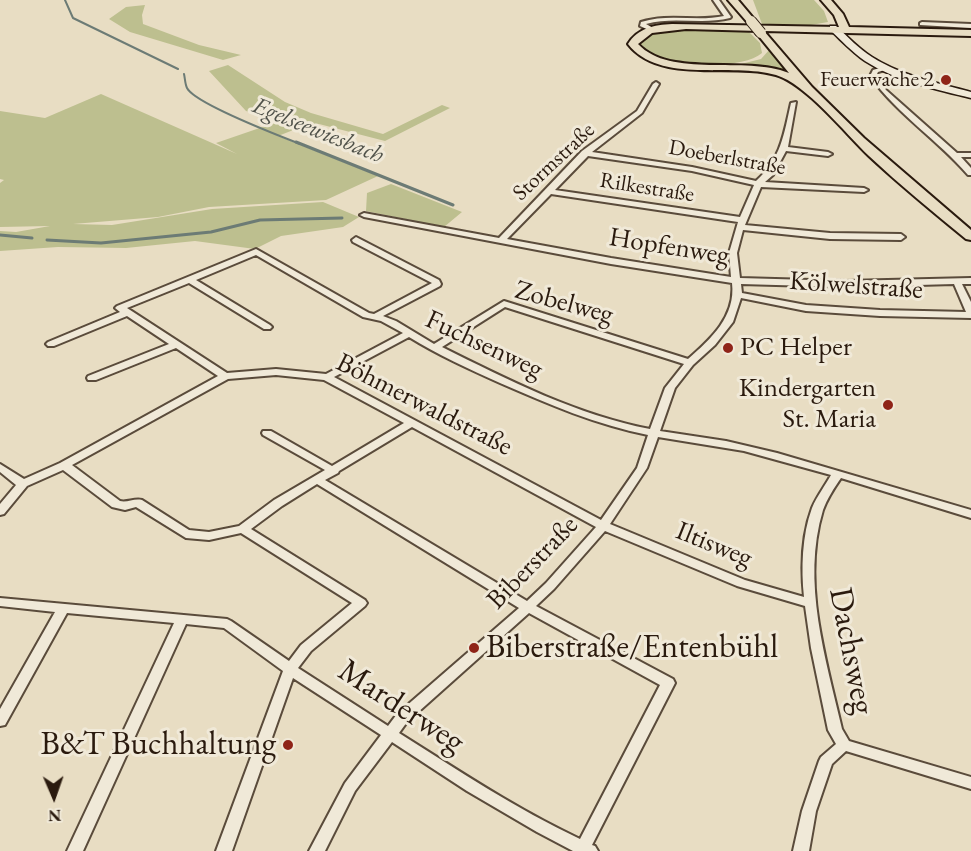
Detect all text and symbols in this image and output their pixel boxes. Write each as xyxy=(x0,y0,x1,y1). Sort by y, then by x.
place label: Feuerwache 2 xyxy=(820,67,934,93)
marker: Feuerwache 2 xyxy=(939,73,953,87)
water label: Egelseewiesbach xyxy=(248,92,388,170)
street label: Stormstraße xyxy=(508,117,600,207)
street label: Doeberlstraße xyxy=(666,135,788,181)
street label: Rilkestraße xyxy=(598,168,696,208)
street label: Hopfenweg xyxy=(607,222,731,272)
street label: Kölwelstraße xyxy=(788,265,924,307)
street label: Zobelweg xyxy=(511,274,617,332)
street label: Fuchsenweg xyxy=(420,304,548,386)
place label: PC Helper xyxy=(740,332,852,364)
marker: PC Helper xyxy=(721,341,735,355)
street label: Böhmerwaldstraße xyxy=(330,347,518,463)
place label: Kindergarten St. Maria xyxy=(739,373,876,436)
marker: Kindergarten St. Maria xyxy=(881,398,895,412)
street label: Biberstraße xyxy=(481,510,585,616)
street label: Iltisweg xyxy=(671,515,757,575)
street label: Dachsweg xyxy=(819,584,883,718)
place label: Biberstraße/Entenbühl xyxy=(486,628,778,668)
marker: Biberstraße/Entenbühl xyxy=(467,641,481,655)
street label: Marderweg xyxy=(330,651,472,763)
place label: B&T Buchhaltung xyxy=(40,725,276,765)
marker: B&T Buchhaltung xyxy=(281,738,295,752)
north arrow xyxy=(24,767,84,827)
text: N xyxy=(48,805,61,826)

